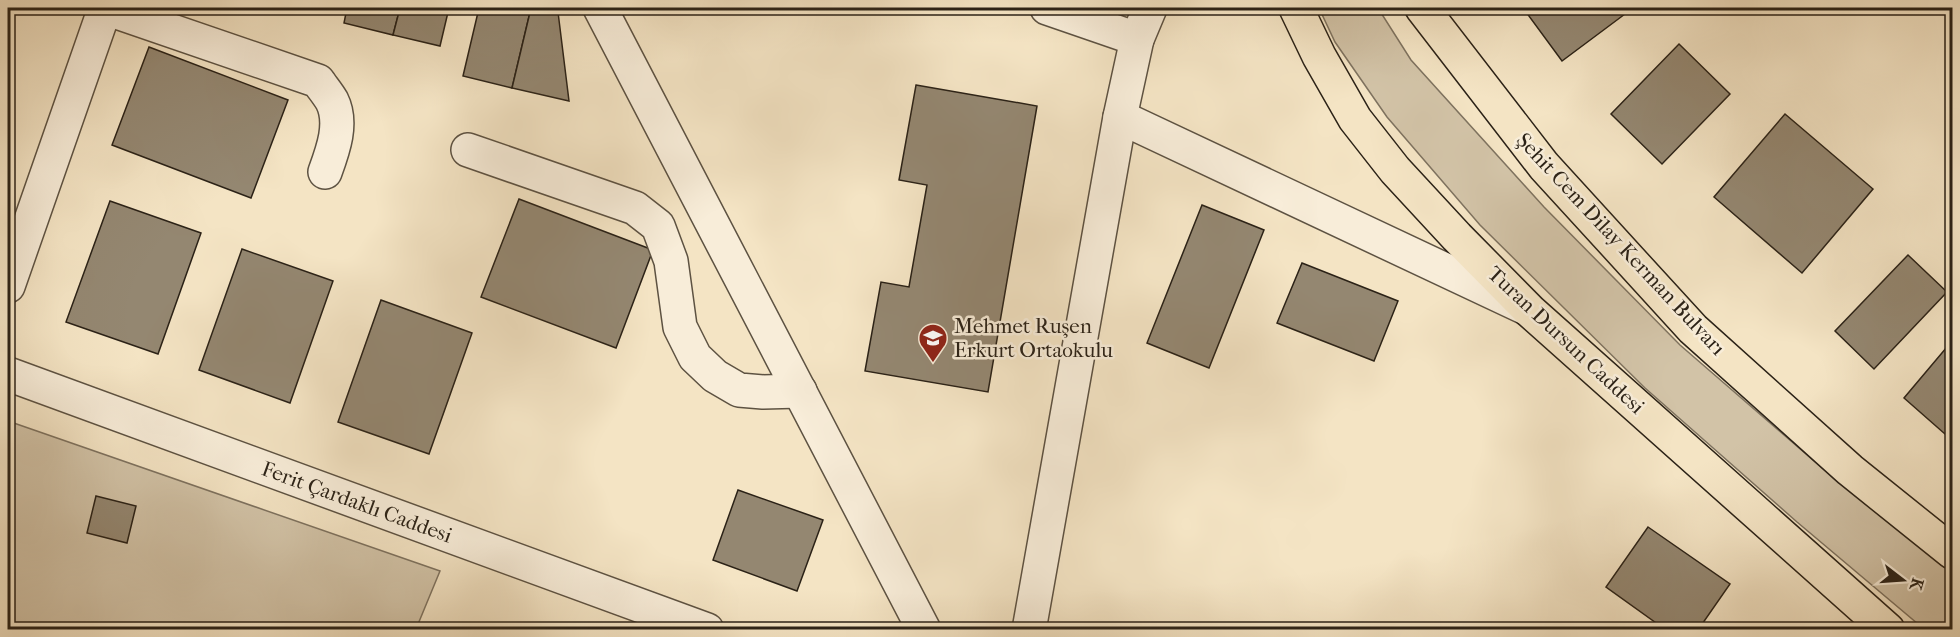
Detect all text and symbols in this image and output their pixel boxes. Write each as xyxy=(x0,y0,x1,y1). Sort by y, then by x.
street label: Şehit Cem Dilay Kerman Bulvarı xyxy=(1512,128,1730,360)
street label: Turan Dursun Caddesi xyxy=(1483,261,1649,419)
place label: Mehmet Ruşen Erkurt Ortaokulu xyxy=(954,314,1113,362)
school or university icon: Mehmet Ruşen Erkurt Ortaokulu xyxy=(917,322,949,364)
street label: Ferit Çardaklı Caddesi xyxy=(258,456,455,549)
north arrow xyxy=(1873,550,1933,610)
text: K xyxy=(1906,576,1928,594)

